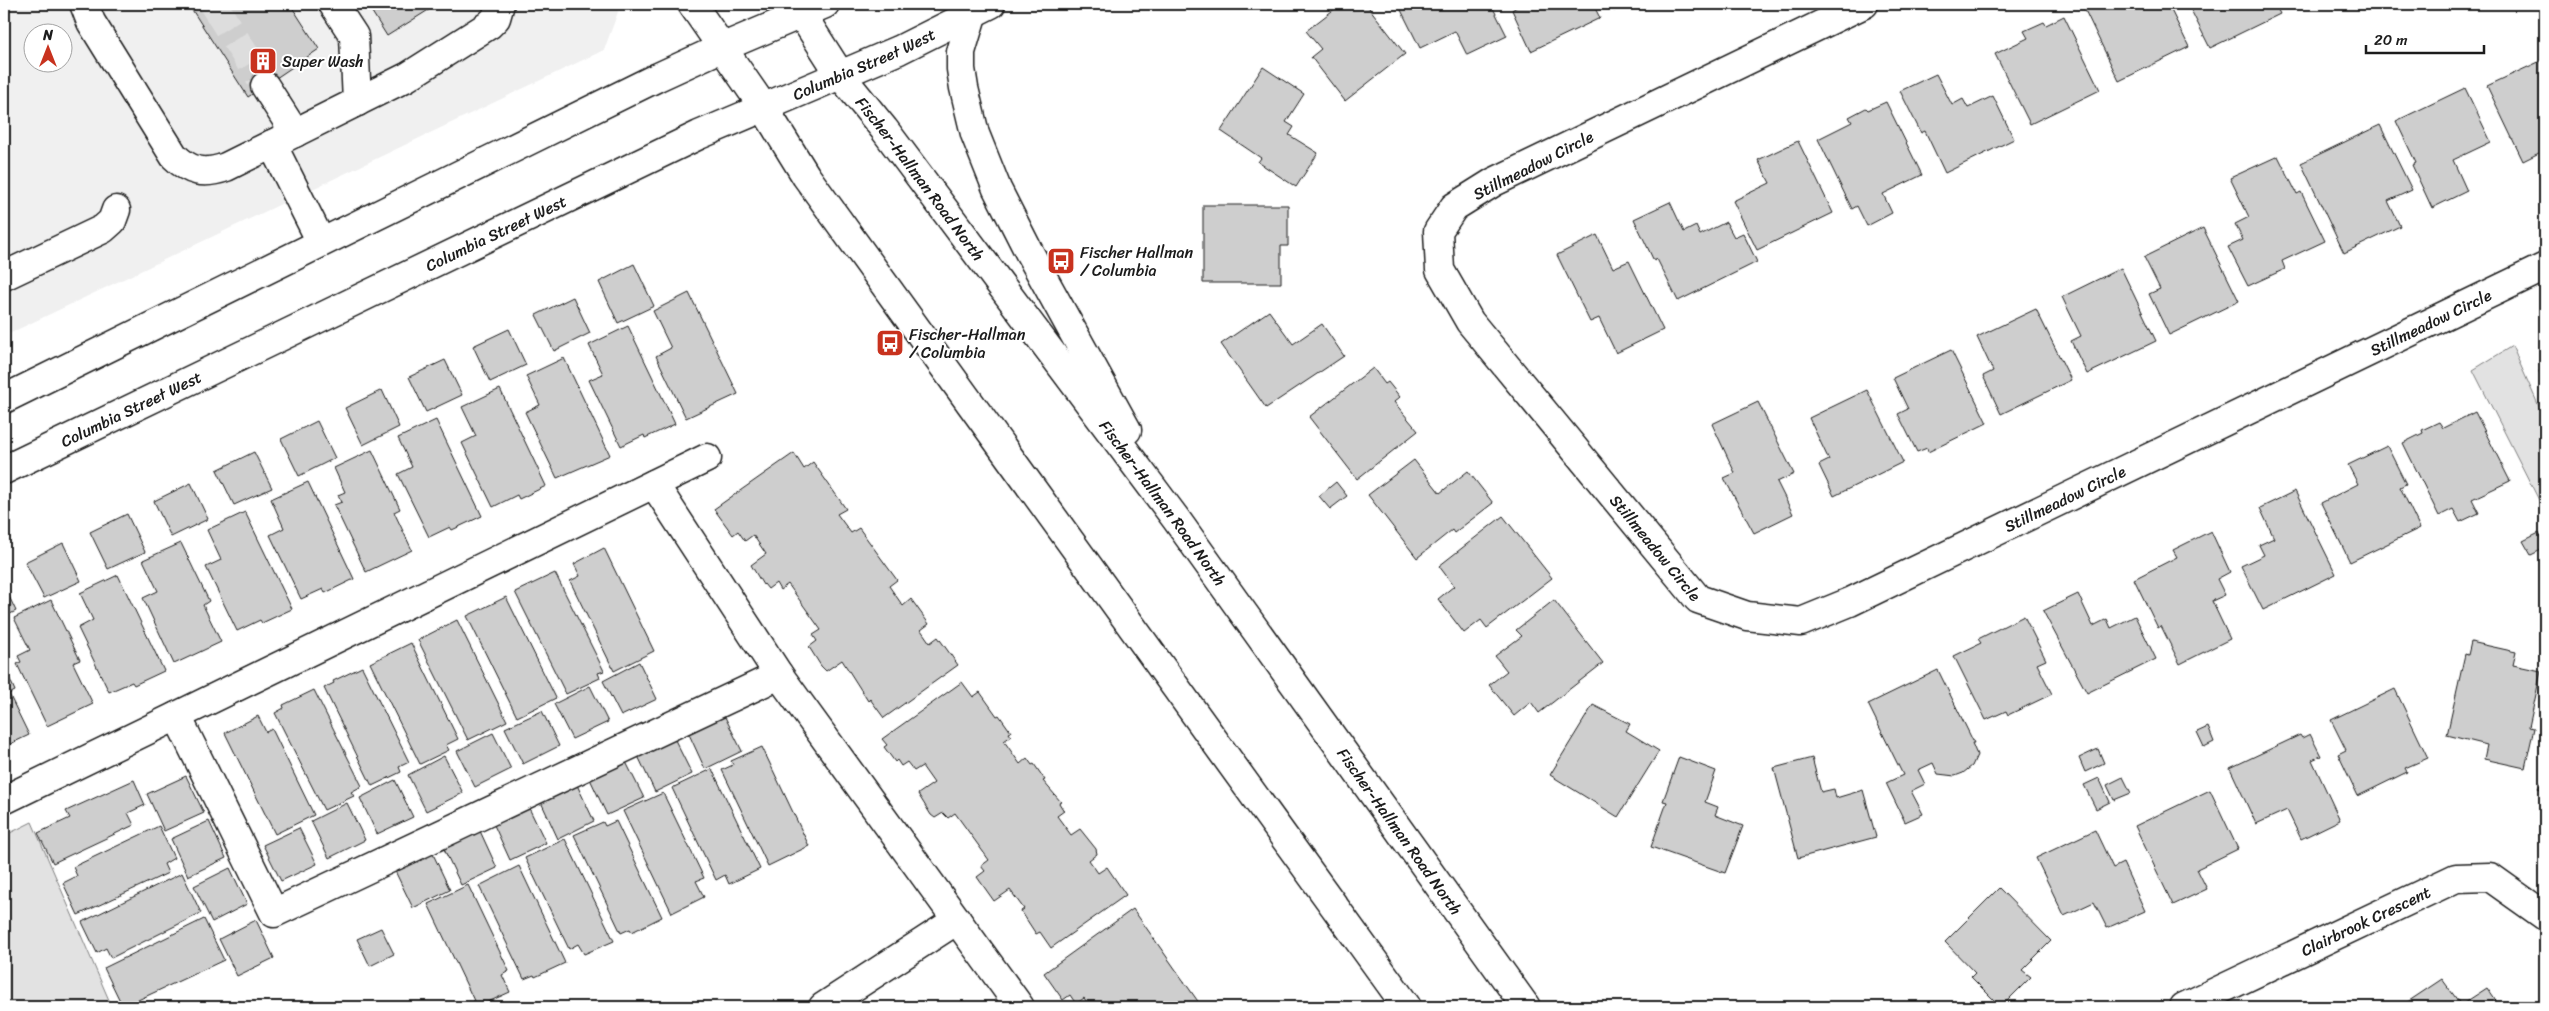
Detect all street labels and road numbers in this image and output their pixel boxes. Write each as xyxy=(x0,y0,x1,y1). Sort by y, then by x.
street label: Columbia Street West xyxy=(788,20,941,109)
street label: Fischer-Hallman Road North xyxy=(848,90,992,267)
street label: Stillmeadow Circle xyxy=(1468,122,1599,208)
street label: Columbia Street West xyxy=(420,187,572,280)
street label: Stillmeadow Circle xyxy=(2365,281,2497,364)
street label: Columbia Street West xyxy=(56,363,207,456)
street label: Fischer-Hallman Road North xyxy=(1091,414,1234,592)
street label: Stillmeadow Circle xyxy=(1999,457,2131,541)
street label: Stillmeadow Circle xyxy=(1602,488,1709,608)
street label: Fischer-Hallman Road North xyxy=(1329,741,1470,921)
street label: Clairbrook Crescent xyxy=(2296,878,2436,965)

